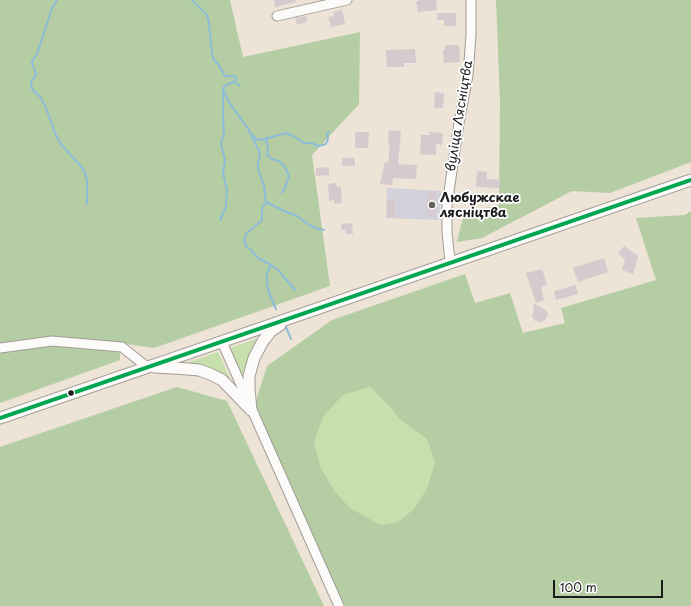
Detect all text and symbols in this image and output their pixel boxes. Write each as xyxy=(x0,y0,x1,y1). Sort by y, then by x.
street label: вуліца Лясніцтва xyxy=(444,59,476,173)
place label: Любужскае лясніцтва xyxy=(440,190,519,221)
marker: Любужскае лясніцтва xyxy=(427,200,437,210)
unlabelled marker xyxy=(66,388,76,398)
scale bar xyxy=(555,572,665,598)
text: 100 m xyxy=(560,578,597,596)

